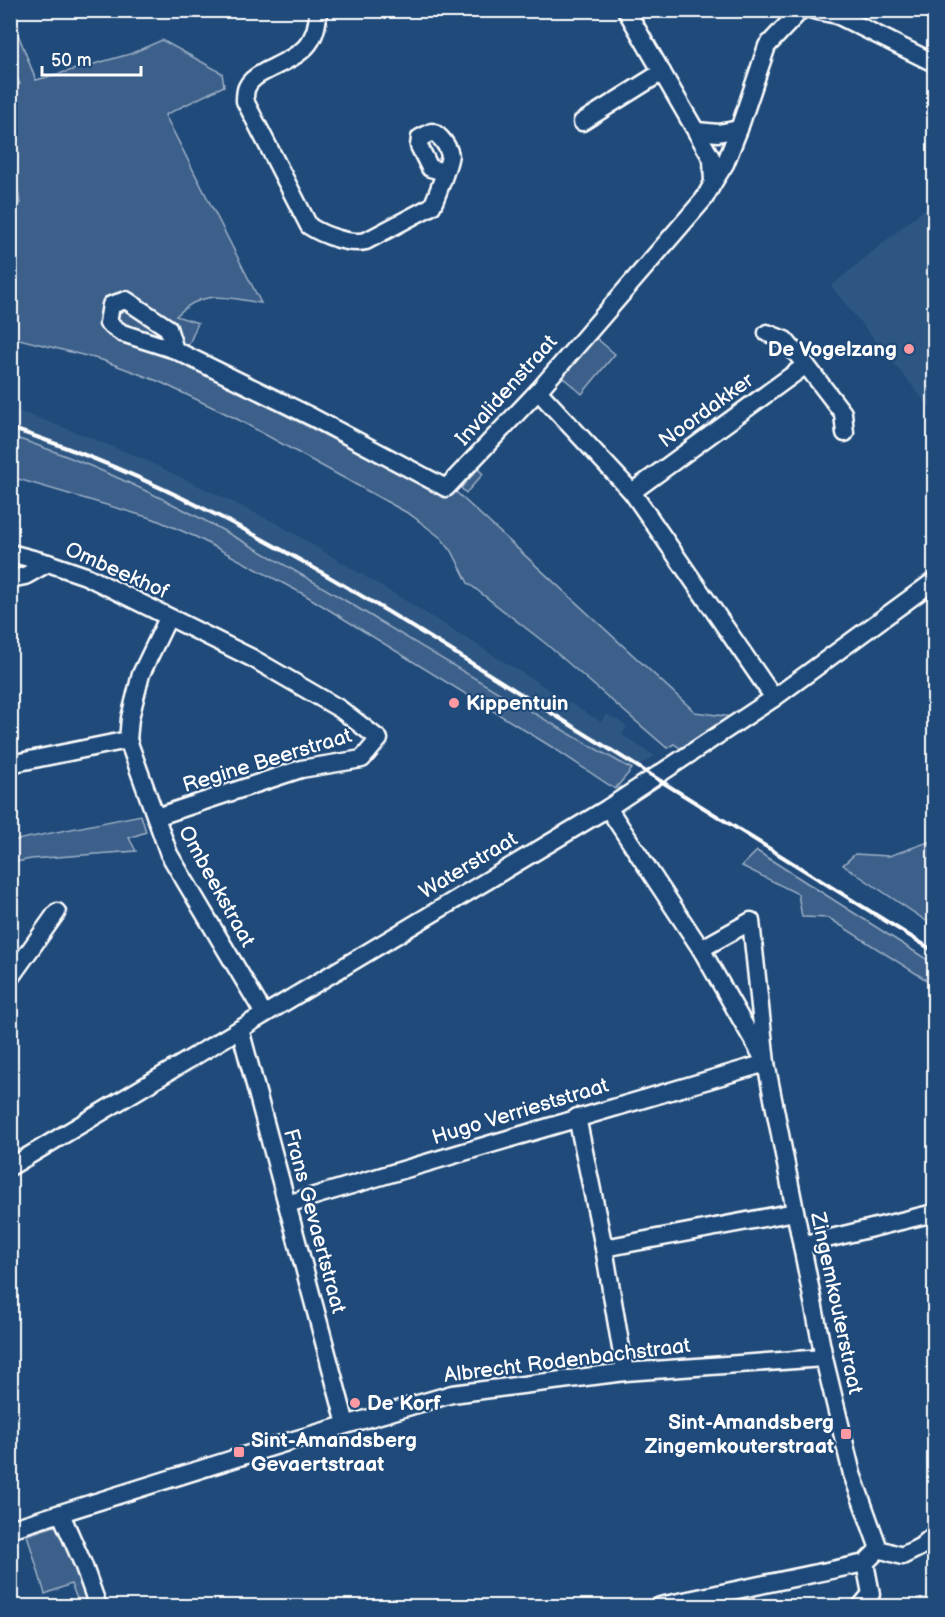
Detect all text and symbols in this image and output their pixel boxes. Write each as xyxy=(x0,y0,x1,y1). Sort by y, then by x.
scale bar xyxy=(42,39,141,77)
text: 50 m xyxy=(51,50,92,71)
street label: Invalidenstraat xyxy=(450,329,563,451)
place label: De Vogelzang xyxy=(768,337,897,362)
marker: De Vogelzang xyxy=(902,342,916,356)
street label: Noordakker xyxy=(654,367,759,453)
street label: Ombeekhof xyxy=(61,537,173,605)
place label: Kippentuin xyxy=(466,691,569,716)
marker: Kippentuin xyxy=(447,696,461,710)
street label: Regine Beerstraat xyxy=(180,723,355,798)
street label: Ombeekstraat xyxy=(173,821,260,952)
street label: Waterstraat xyxy=(415,826,522,904)
street label: Hugo Verrieststraat xyxy=(429,1073,612,1150)
street label: Frans Gevaertstraat xyxy=(278,1126,351,1317)
street label: Zingemkouterstraat xyxy=(805,1209,868,1397)
street label: Albrecht Rodenbachstraat xyxy=(442,1333,692,1388)
place label: De Korf xyxy=(367,1391,442,1416)
marker: De Korf xyxy=(348,1396,362,1410)
place label: Sint-Amandsberg Zingemkouterstraat xyxy=(644,1410,834,1459)
marker: Sint-Amandsberg Zingemkouterstraat xyxy=(839,1427,853,1441)
place label: Sint-Amandsberg Gevaertstraat xyxy=(251,1428,417,1477)
marker: Sint-Amandsberg Gevaertstraat xyxy=(232,1445,246,1459)

